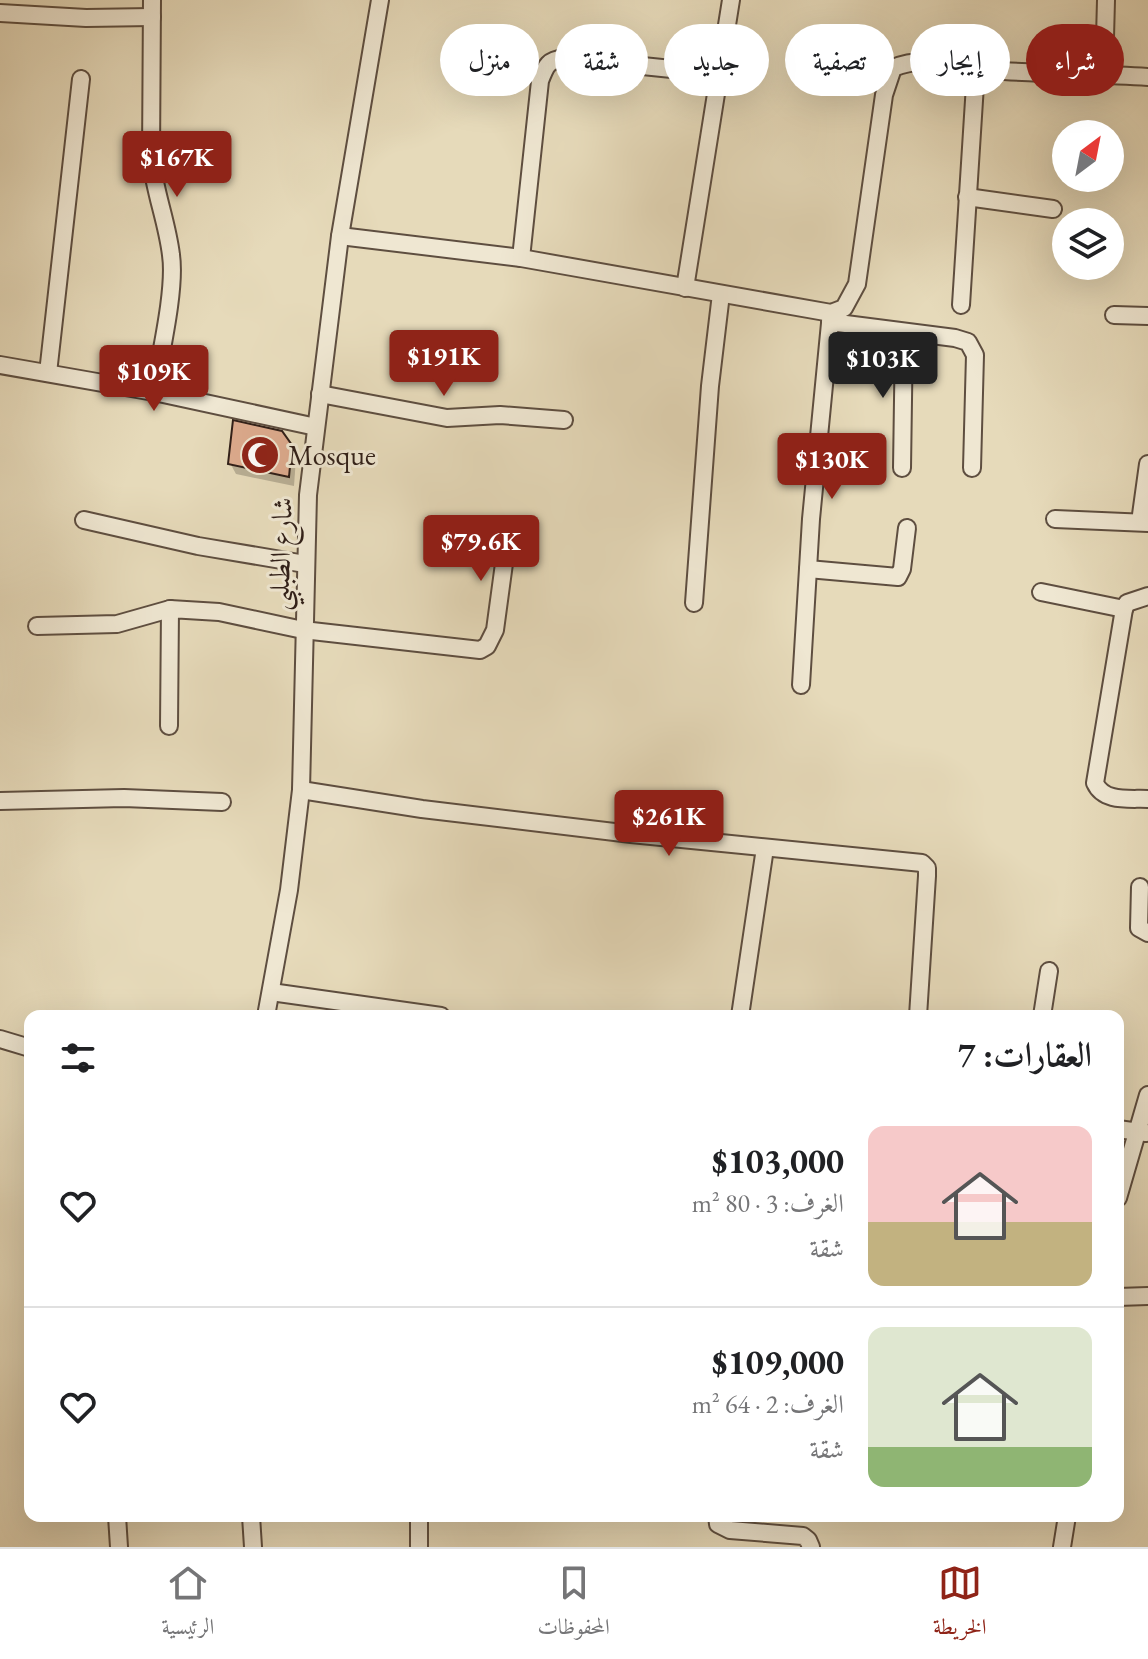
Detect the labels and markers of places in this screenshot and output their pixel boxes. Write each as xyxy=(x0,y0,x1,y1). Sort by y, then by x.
pin: $167K xyxy=(121,131,233,199)
pin: $191K xyxy=(388,330,500,398)
pin: $103K xyxy=(827,332,939,400)
pin: $109K xyxy=(98,345,210,413)
pin: $130K xyxy=(776,433,888,501)
mosque icon: Mosque xyxy=(239,434,281,476)
place label: Mosque xyxy=(288,437,376,473)
pin: $79.6K xyxy=(416,515,546,583)
pin: $261K xyxy=(613,790,725,858)

